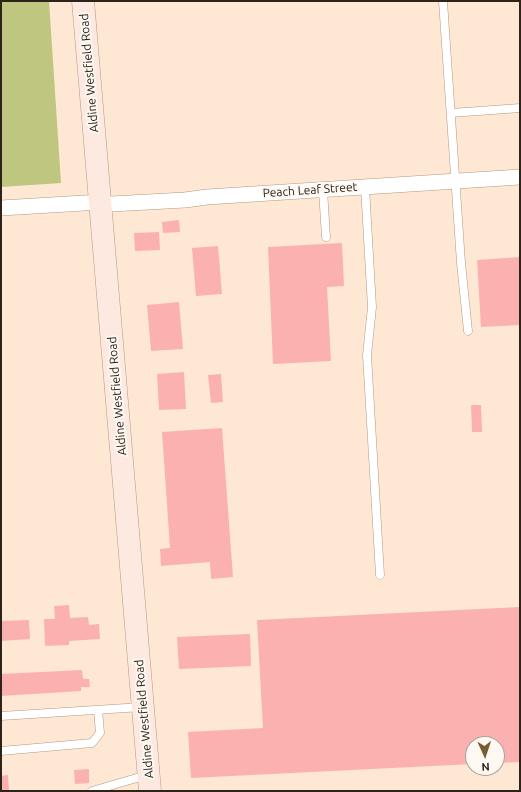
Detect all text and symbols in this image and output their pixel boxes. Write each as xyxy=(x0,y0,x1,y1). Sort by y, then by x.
street label: Aldine Westfield Road xyxy=(77,13,101,133)
street label: Peach Leaf Street xyxy=(262,180,358,200)
street label: Aldine Westfield Road xyxy=(105,336,129,456)
street label: Aldine Westfield Road xyxy=(132,659,156,779)
north arrow xyxy=(465,736,505,776)
text: N xyxy=(481,761,490,773)

